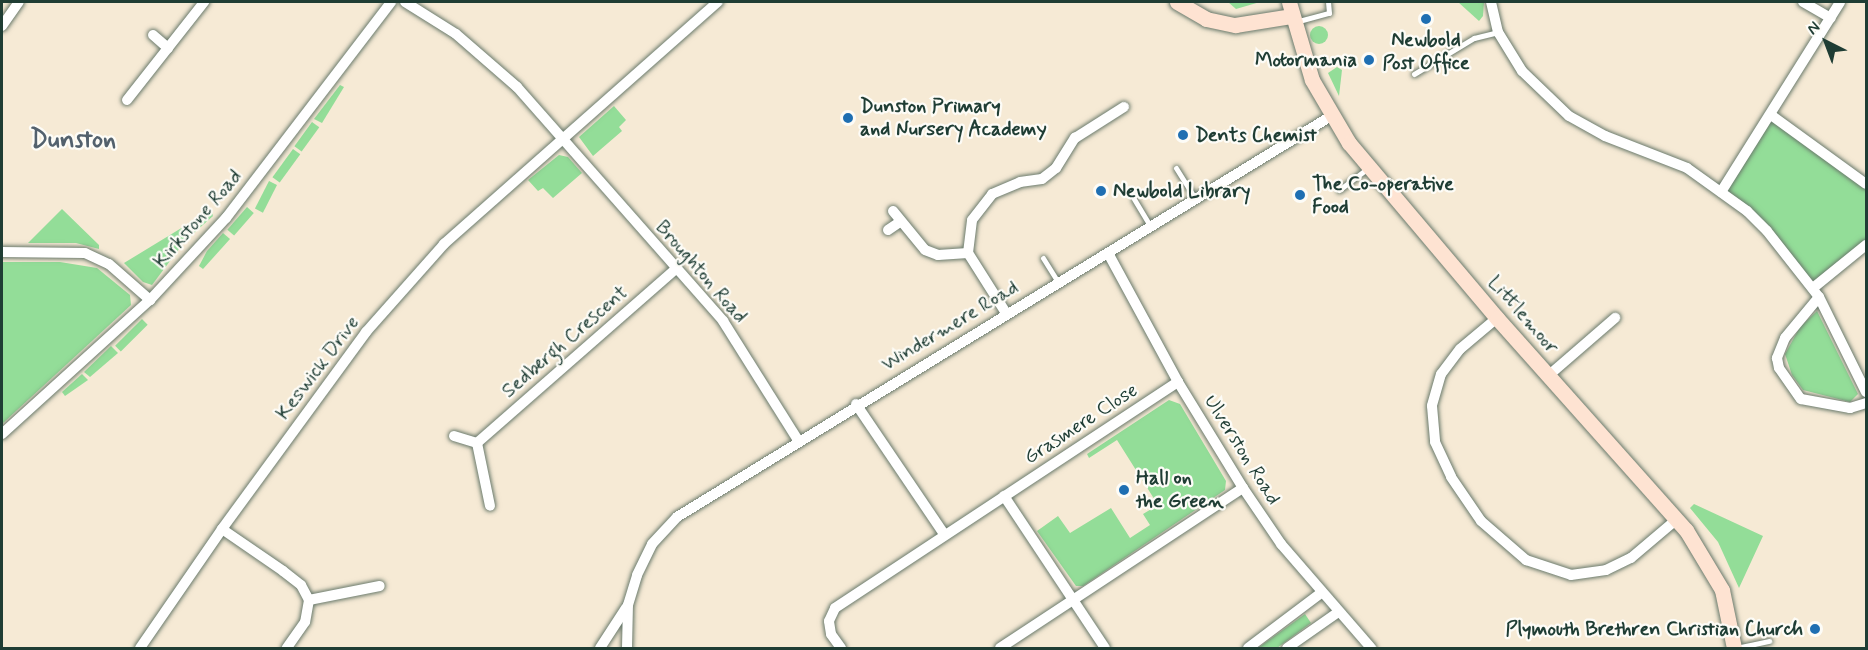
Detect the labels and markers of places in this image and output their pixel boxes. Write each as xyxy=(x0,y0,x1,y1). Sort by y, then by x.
marker: Newbold Post Office xyxy=(1419,12,1433,26)
place label: Newbold Post Office xyxy=(1382,28,1470,75)
place label: Motormania xyxy=(1255,48,1357,72)
marker: Motormania xyxy=(1362,53,1376,67)
place label: Dunston Primary and Nursery Academy xyxy=(860,94,1049,141)
marker: Dunston Primary and Nursery Academy xyxy=(841,111,855,125)
place label: Dents Chemist xyxy=(1195,123,1327,147)
marker: Dents Chemist xyxy=(1176,128,1190,142)
place label: The Co-operative Food xyxy=(1312,172,1456,219)
place label: Newbold Library xyxy=(1113,179,1254,203)
marker: Newbold Library xyxy=(1094,184,1108,198)
marker: The Co-operative Food xyxy=(1293,188,1307,202)
place label: Hall on the Green xyxy=(1136,466,1223,513)
marker: Hall on the Green xyxy=(1117,483,1131,497)
place label: Plymouth Brethren Christian Church xyxy=(1497,617,1803,641)
marker: Plymouth Brethren Christian Church xyxy=(1808,622,1822,636)

